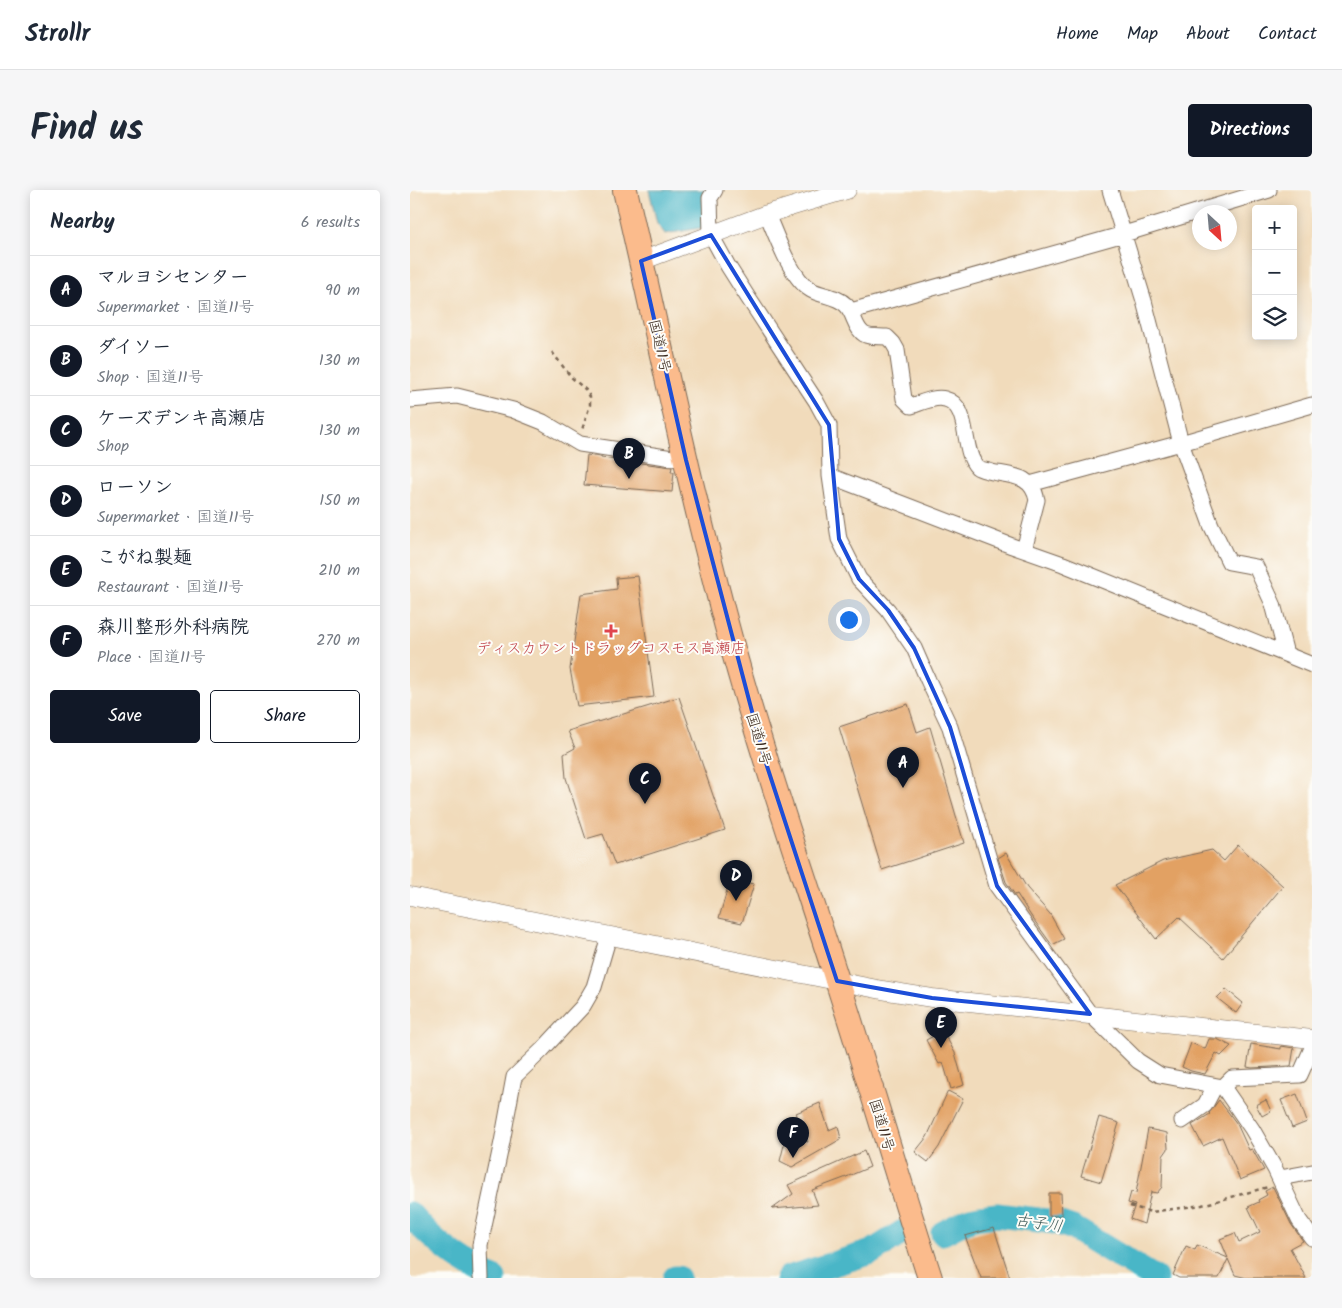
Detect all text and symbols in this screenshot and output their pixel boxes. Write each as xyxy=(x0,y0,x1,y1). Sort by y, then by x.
text: Strollr xyxy=(25,15,90,54)
text: Home xyxy=(1056,20,1099,49)
text: Map xyxy=(1127,20,1158,49)
text: About xyxy=(1186,20,1230,49)
text: Contact xyxy=(1258,20,1317,49)
text: Find us xyxy=(30,102,143,158)
button: Directions xyxy=(1188,104,1312,157)
north arrow xyxy=(1192,205,1237,250)
map controls xyxy=(1252,205,1297,340)
button: + xyxy=(1252,205,1297,250)
text: Nearby xyxy=(50,206,115,239)
text: 6 results xyxy=(301,210,360,235)
button: − xyxy=(1252,250,1297,295)
text: マルヨシセンター xyxy=(97,263,249,293)
text: A xyxy=(61,278,71,303)
text: 90 m xyxy=(325,278,360,303)
text: Supermarket · 国道11号 xyxy=(97,295,254,320)
button: layers xyxy=(1252,295,1297,340)
street label: 国道11号 xyxy=(641,317,677,375)
text: ダイソー xyxy=(97,333,171,363)
text: B xyxy=(61,348,71,373)
text: 130 m xyxy=(319,348,360,373)
text: Shop · 国道11号 xyxy=(97,365,204,390)
text: ケーズデンキ高瀬店 xyxy=(97,404,266,434)
text: C xyxy=(61,418,71,443)
text: 130 m xyxy=(319,418,360,443)
text: Shop xyxy=(97,434,129,459)
pin: B xyxy=(613,438,645,479)
text: ローソン xyxy=(97,473,173,503)
text: D xyxy=(61,488,71,513)
text: 150 m xyxy=(319,488,360,513)
text: Supermarket · 国道11号 xyxy=(97,505,254,530)
text: こがね製麺 xyxy=(97,543,192,573)
text: E xyxy=(62,558,70,583)
text: 210 m xyxy=(319,558,360,583)
text: Restaurant · 国道11号 xyxy=(97,575,244,600)
your location xyxy=(836,607,862,633)
text: 森川整形外科病院 xyxy=(97,613,249,643)
marker: ディスカウントドラッグコスモス高瀬店 xyxy=(605,625,617,637)
text: F xyxy=(62,628,70,653)
text: 270 m xyxy=(316,628,360,653)
place label: ディスカウントドラッグコスモス高瀬店 xyxy=(476,637,746,661)
text: Place · 国道11号 xyxy=(97,645,206,670)
button: Save xyxy=(50,690,200,743)
button: Share xyxy=(210,690,360,743)
street label: 国道11号 xyxy=(739,710,777,769)
pin: A xyxy=(887,747,919,788)
pin: C xyxy=(629,763,661,804)
pin: D xyxy=(720,860,752,901)
pin: E xyxy=(925,1007,957,1048)
street label: 国道11号 xyxy=(862,1096,900,1155)
pin: F xyxy=(777,1117,809,1158)
water label: 古子川 xyxy=(1013,1207,1064,1240)

